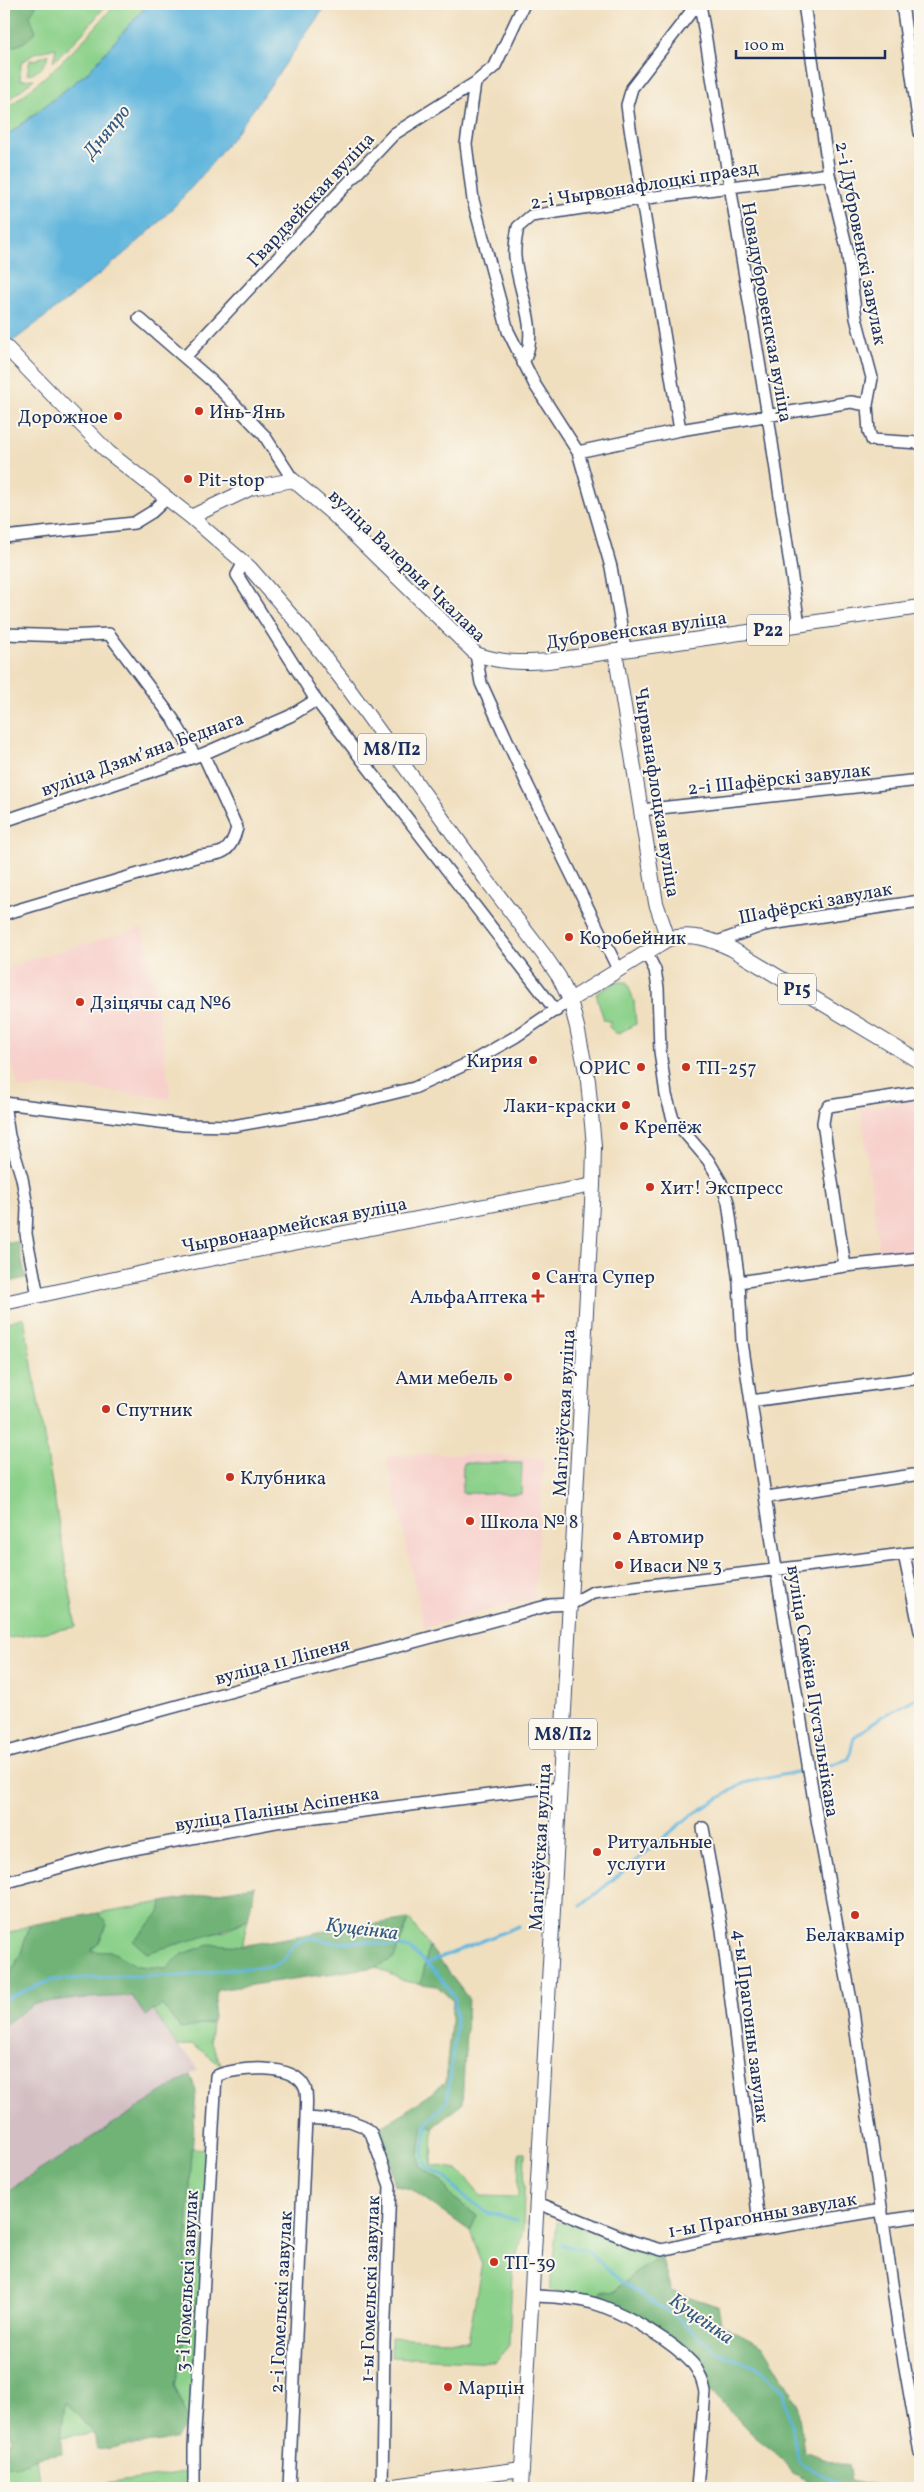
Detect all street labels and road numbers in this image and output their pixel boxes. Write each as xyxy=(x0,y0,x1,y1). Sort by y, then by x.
street label: Гвардзейская вуліца xyxy=(242,127,381,274)
street label: 2-і Дубровенскі завулак xyxy=(828,139,893,347)
street label: 2-і Чырвонафлоцкі праезд xyxy=(528,155,760,217)
street label: Новадубровенская вуліца xyxy=(734,200,798,425)
street label: вуліца Валерыя Чкалава xyxy=(322,484,491,649)
street label: Дубровенская вуліца xyxy=(544,605,728,657)
road number: Р22 xyxy=(747,614,789,646)
street label: Чырванафлоцкая вуліца xyxy=(627,685,685,899)
street label: вуліца Дзямʼяна Беднага xyxy=(38,706,248,804)
road number: М8/П2 xyxy=(358,734,426,764)
street label: 2-і Шафёрскі завулак xyxy=(686,757,872,803)
street label: Шафёрскі завулак xyxy=(736,876,895,932)
road number: Р15 xyxy=(778,974,816,1004)
street label: Чырвонаармейская вуліца xyxy=(179,1191,409,1261)
street label: Магілёўская вуліца xyxy=(548,1328,582,1498)
street label: вуліца Сямёна Пустэльнікава xyxy=(779,1563,845,1819)
street label: вуліца 11 Ліпеня xyxy=(212,1631,353,1692)
road number: М8/П2 xyxy=(529,1718,597,1750)
street label: Магілёўская вуліца xyxy=(524,1762,558,1932)
street label: вуліца Паліны Асіпенка xyxy=(173,1781,381,1839)
street label: 4-ы Прагонны завулак xyxy=(725,1928,775,2125)
street label: 1-ы Прагонны завулак xyxy=(666,2187,859,2245)
street label: 3-і Гомельскі завулак xyxy=(170,2189,206,2373)
street label: 1-ы Гомельскі завулак xyxy=(355,2195,387,2383)
street label: 2-і Гомельскі завулак xyxy=(264,2210,300,2394)

